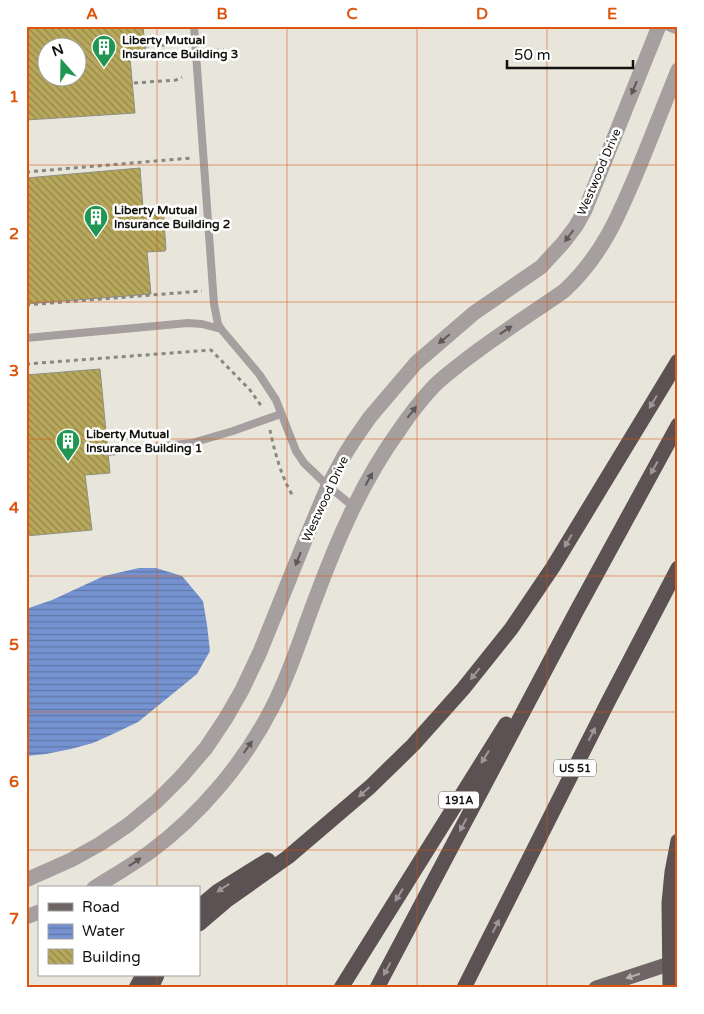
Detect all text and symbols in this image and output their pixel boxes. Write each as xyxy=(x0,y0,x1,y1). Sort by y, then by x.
text: A xyxy=(86,4,98,24)
text: B xyxy=(216,4,228,24)
text: C xyxy=(346,4,358,24)
text: D xyxy=(476,4,488,24)
text: E xyxy=(607,4,617,24)
place label: Liberty Mutual Insurance Building 3 xyxy=(122,33,238,62)
building icon: Liberty Mutual Insurance Building 3 xyxy=(91,34,117,68)
north arrow xyxy=(38,38,88,88)
scale bar xyxy=(507,38,633,70)
text: N xyxy=(50,40,66,60)
text: 50 m xyxy=(514,46,551,64)
one-way arrow xyxy=(630,80,637,95)
text: 1 xyxy=(9,87,19,107)
street label: Westwood Drive xyxy=(574,126,624,217)
place label: Liberty Mutual Insurance Building 2 xyxy=(114,203,230,232)
building icon: Liberty Mutual Insurance Building 2 xyxy=(83,204,109,238)
text: 2 xyxy=(9,224,19,244)
one-way arrow xyxy=(563,229,574,242)
one-way arrow xyxy=(499,325,512,335)
one-way arrow xyxy=(437,333,450,344)
text: 3 xyxy=(9,361,19,381)
one-way arrow xyxy=(648,396,657,409)
one-way arrow xyxy=(407,405,418,418)
place label: Liberty Mutual Insurance Building 1 xyxy=(86,427,202,456)
building icon: Liberty Mutual Insurance Building 1 xyxy=(55,428,81,462)
street label: Westwood Drive xyxy=(299,454,351,544)
one-way arrow xyxy=(650,461,659,474)
one-way arrow xyxy=(365,472,373,486)
text: 4 xyxy=(9,498,19,518)
one-way arrow xyxy=(564,535,573,548)
one-way arrow xyxy=(293,552,301,566)
text: 5 xyxy=(9,635,19,655)
one-way arrow xyxy=(470,668,481,681)
one-way arrow xyxy=(588,727,596,741)
one-way arrow xyxy=(243,740,253,754)
one-way arrow xyxy=(481,751,490,764)
road number: US 51 xyxy=(554,760,596,776)
text: 6 xyxy=(9,772,19,792)
one-way arrow xyxy=(358,786,370,798)
road number: 191A xyxy=(439,792,479,808)
one-way arrow xyxy=(459,818,467,832)
one-way arrow xyxy=(128,857,142,867)
one-way arrow xyxy=(217,883,230,893)
legend xyxy=(38,886,200,976)
one-way arrow xyxy=(394,888,404,902)
text: Road xyxy=(82,898,120,916)
text: 7 xyxy=(9,909,19,929)
one-way arrow xyxy=(492,919,500,933)
text: Water xyxy=(82,922,125,940)
text: Building xyxy=(82,948,141,966)
one-way arrow xyxy=(383,962,391,976)
one-way arrow xyxy=(625,973,640,980)

